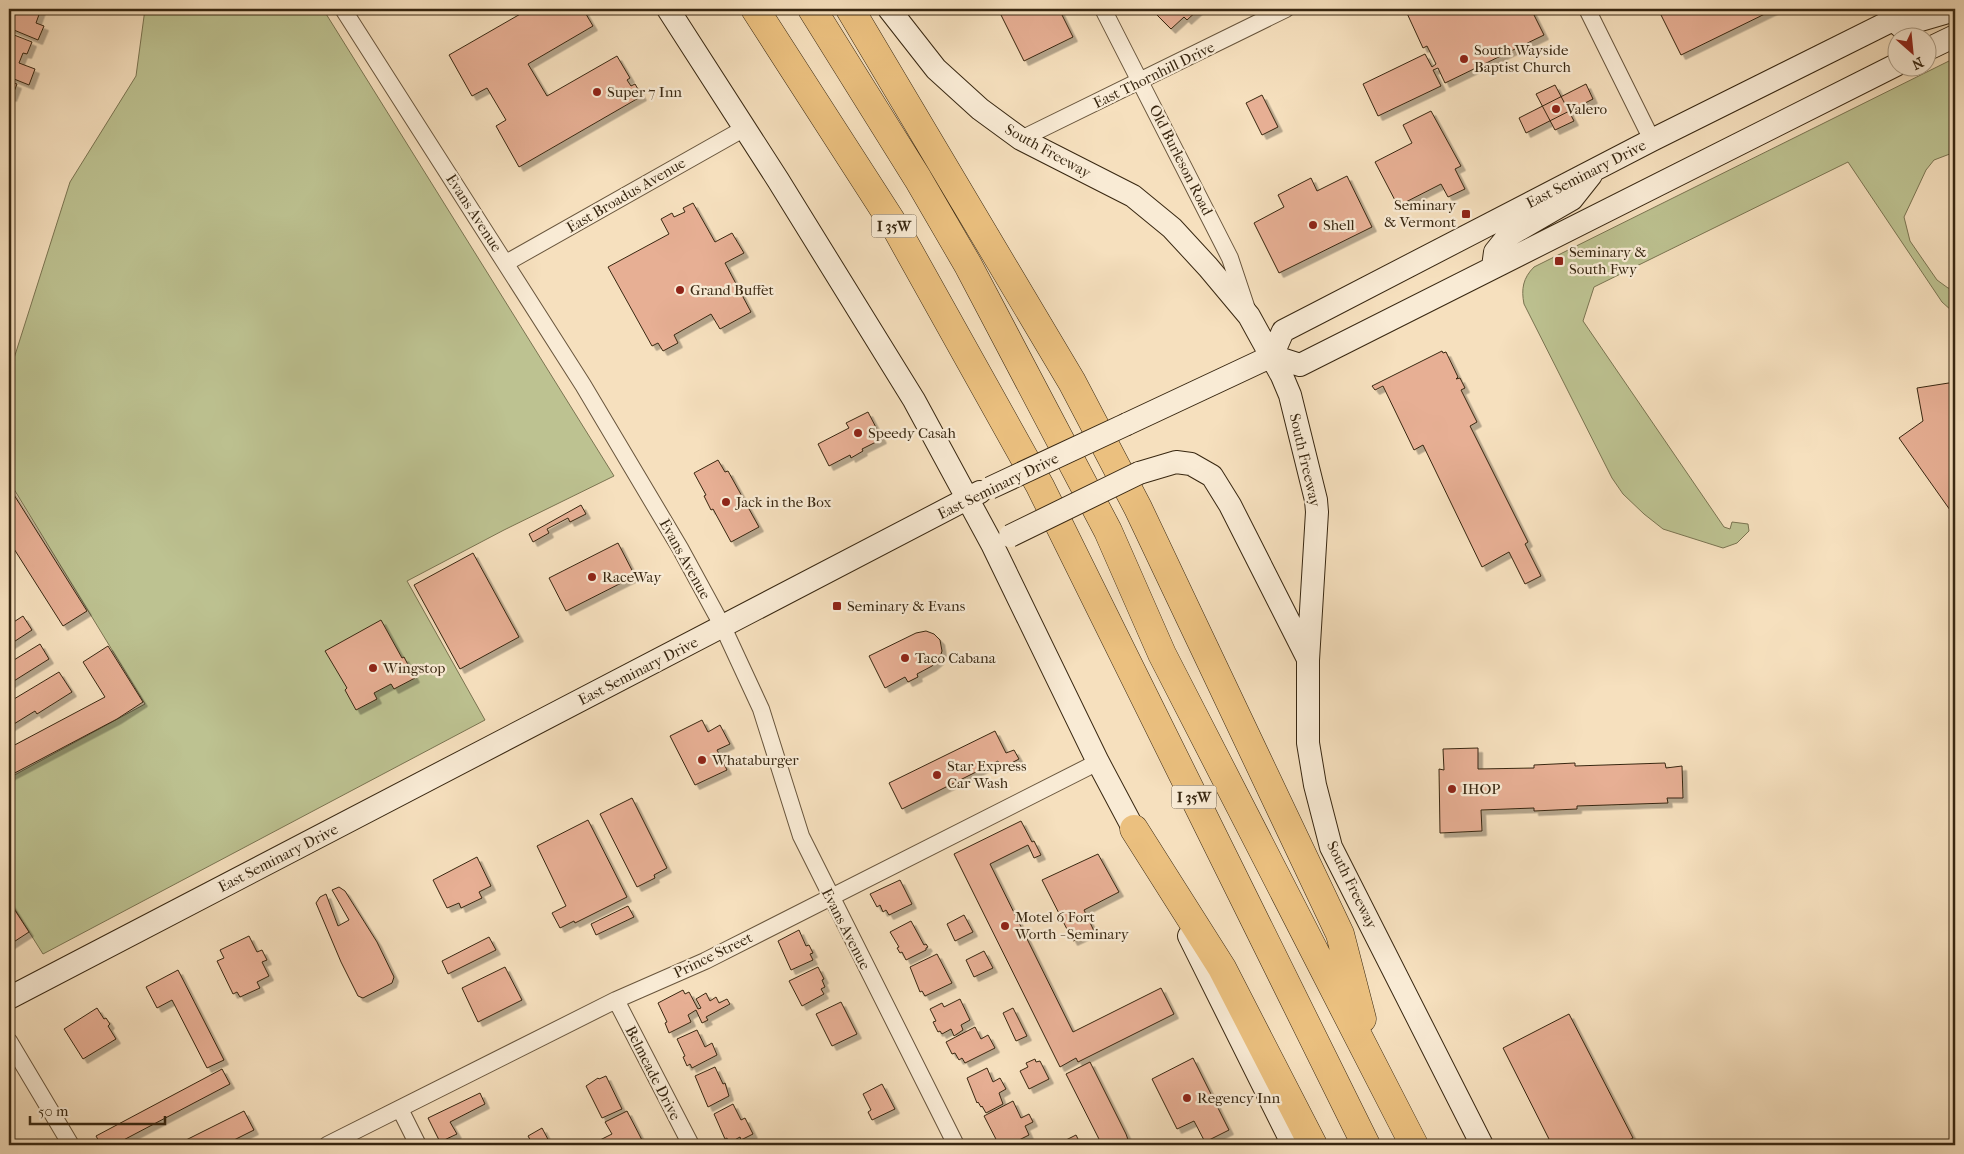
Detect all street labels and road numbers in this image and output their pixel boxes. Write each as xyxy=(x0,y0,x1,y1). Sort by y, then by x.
street label: East Thornhill Drive xyxy=(1090,38,1218,112)
street label: Old Burleson Road xyxy=(1145,102,1217,219)
street label: South Freeway xyxy=(1002,120,1095,182)
street label: East Seminary Drive xyxy=(1523,136,1649,212)
street label: East Broadus Avenue xyxy=(563,153,689,236)
street label: Evans Avenue xyxy=(442,171,506,256)
road number: I 35W xyxy=(872,215,916,238)
street label: South Freeway xyxy=(1286,412,1325,509)
street label: East Seminary Drive xyxy=(935,449,1062,523)
street label: Evans Avenue xyxy=(656,516,715,603)
street label: East Seminary Drive xyxy=(575,633,701,709)
road number: I 35W xyxy=(1172,786,1216,809)
street label: East Seminary Drive xyxy=(215,820,341,896)
street label: South Freeway xyxy=(1323,838,1381,933)
street label: Evans Avenue xyxy=(818,885,875,973)
street label: Prince Street xyxy=(671,928,756,982)
street label: Belmeade Drive xyxy=(621,1023,685,1124)

